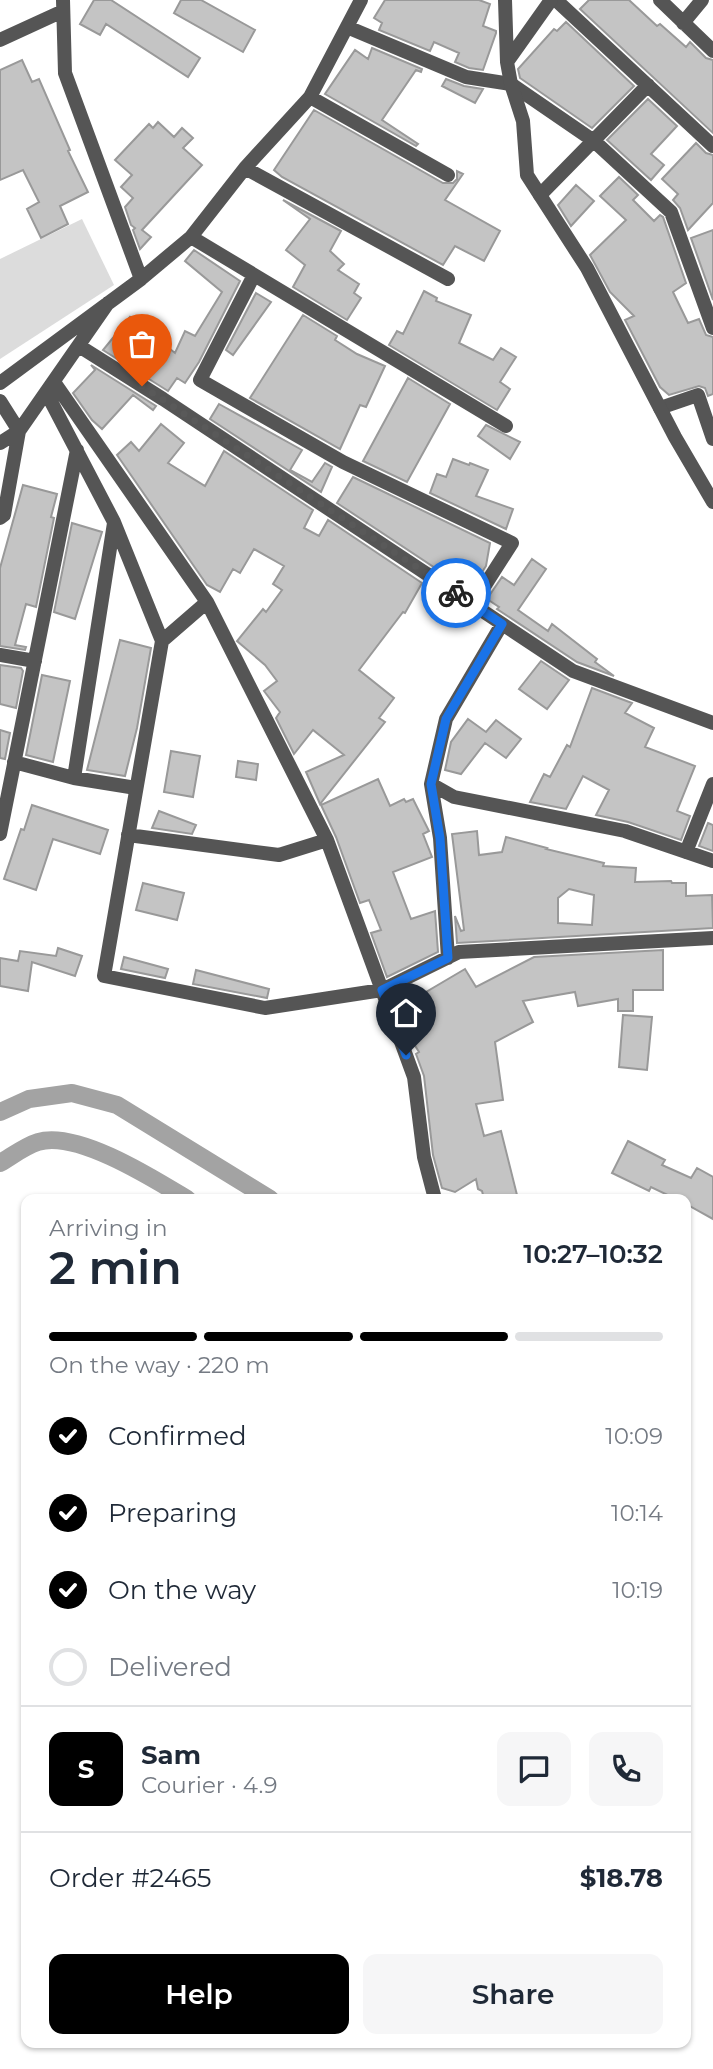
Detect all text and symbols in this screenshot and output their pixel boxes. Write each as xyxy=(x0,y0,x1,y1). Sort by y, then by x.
pin xyxy=(112,314,172,386)
icon: bag xyxy=(123,325,161,363)
courier xyxy=(421,558,491,628)
icon: bike xyxy=(437,574,475,612)
pin xyxy=(376,983,436,1055)
icon: home xyxy=(387,994,425,1032)
text: Arriving in xyxy=(49,1214,168,1242)
text: 10:27–10:32 xyxy=(523,1238,663,1270)
text: 2 min xyxy=(49,1239,182,1296)
text: On the way · 220 m xyxy=(49,1351,270,1379)
icon: check xyxy=(49,1417,87,1455)
text: Confirmed xyxy=(108,1420,247,1452)
text: 10:09 xyxy=(605,1422,663,1450)
icon: check xyxy=(49,1494,87,1532)
text: Preparing xyxy=(108,1497,237,1529)
text: 10:14 xyxy=(611,1499,663,1527)
icon: check xyxy=(49,1571,87,1609)
text: On the way xyxy=(108,1574,256,1606)
text: 10:19 xyxy=(612,1576,663,1604)
text: Delivered xyxy=(108,1651,232,1683)
button: chat xyxy=(497,1732,571,1806)
button: phone xyxy=(589,1732,663,1806)
text: Sam xyxy=(141,1739,201,1771)
text: S xyxy=(78,1753,94,1785)
text: Courier · 4.9 xyxy=(141,1771,277,1799)
text: Order #2465 xyxy=(49,1862,212,1894)
text: $18.78 xyxy=(580,1862,663,1894)
button: Help xyxy=(49,1954,349,2034)
button: Share xyxy=(363,1954,663,2034)

